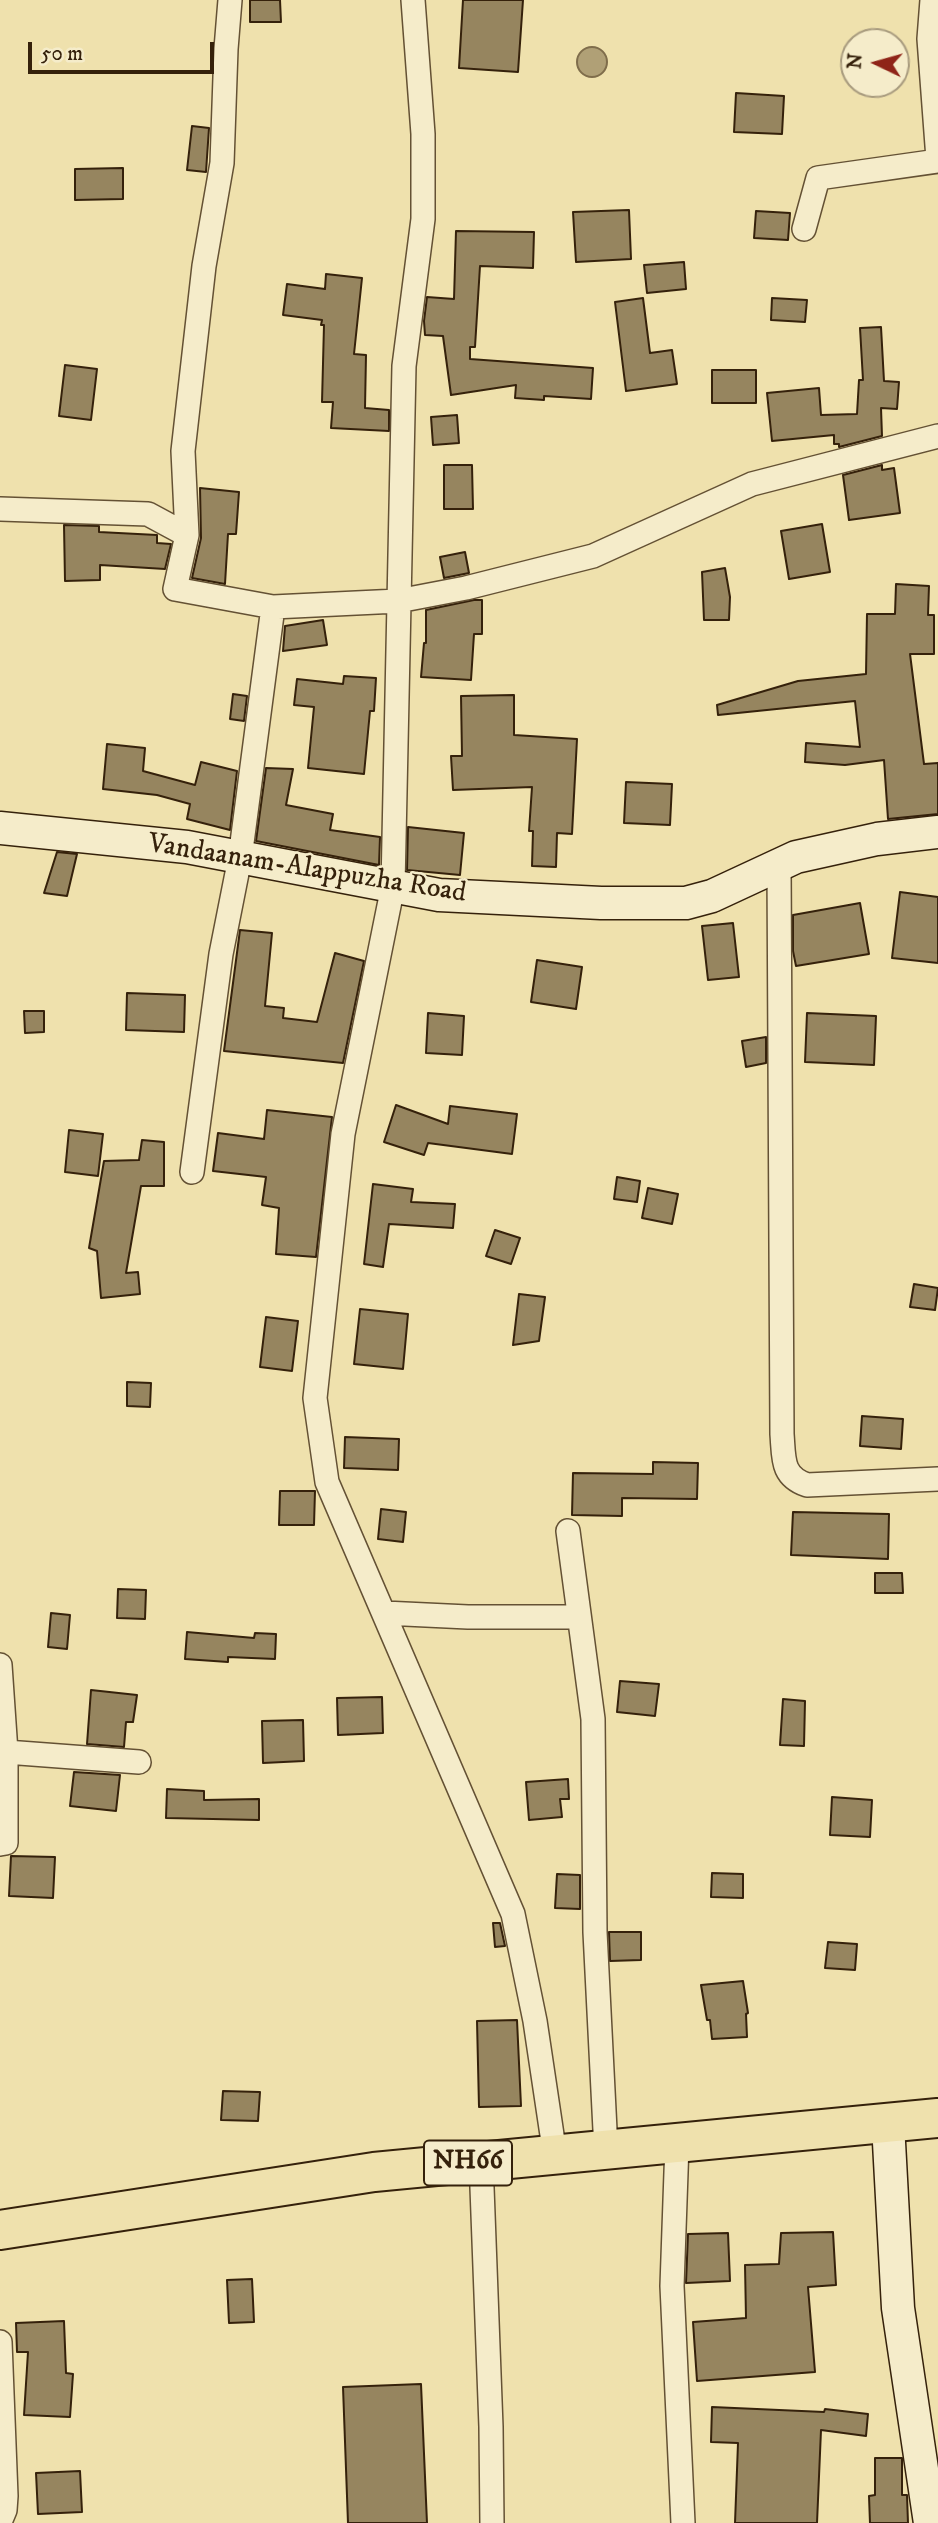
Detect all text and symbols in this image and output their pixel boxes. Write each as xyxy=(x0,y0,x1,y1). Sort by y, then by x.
scale bar xyxy=(32,28,217,72)
north arrow xyxy=(840,28,910,98)
text: 50 m xyxy=(41,41,83,67)
text: N xyxy=(843,53,868,70)
street label: Vandaanam-Alappuzha Road xyxy=(146,828,468,912)
road number: NH66 xyxy=(424,2140,512,2186)

